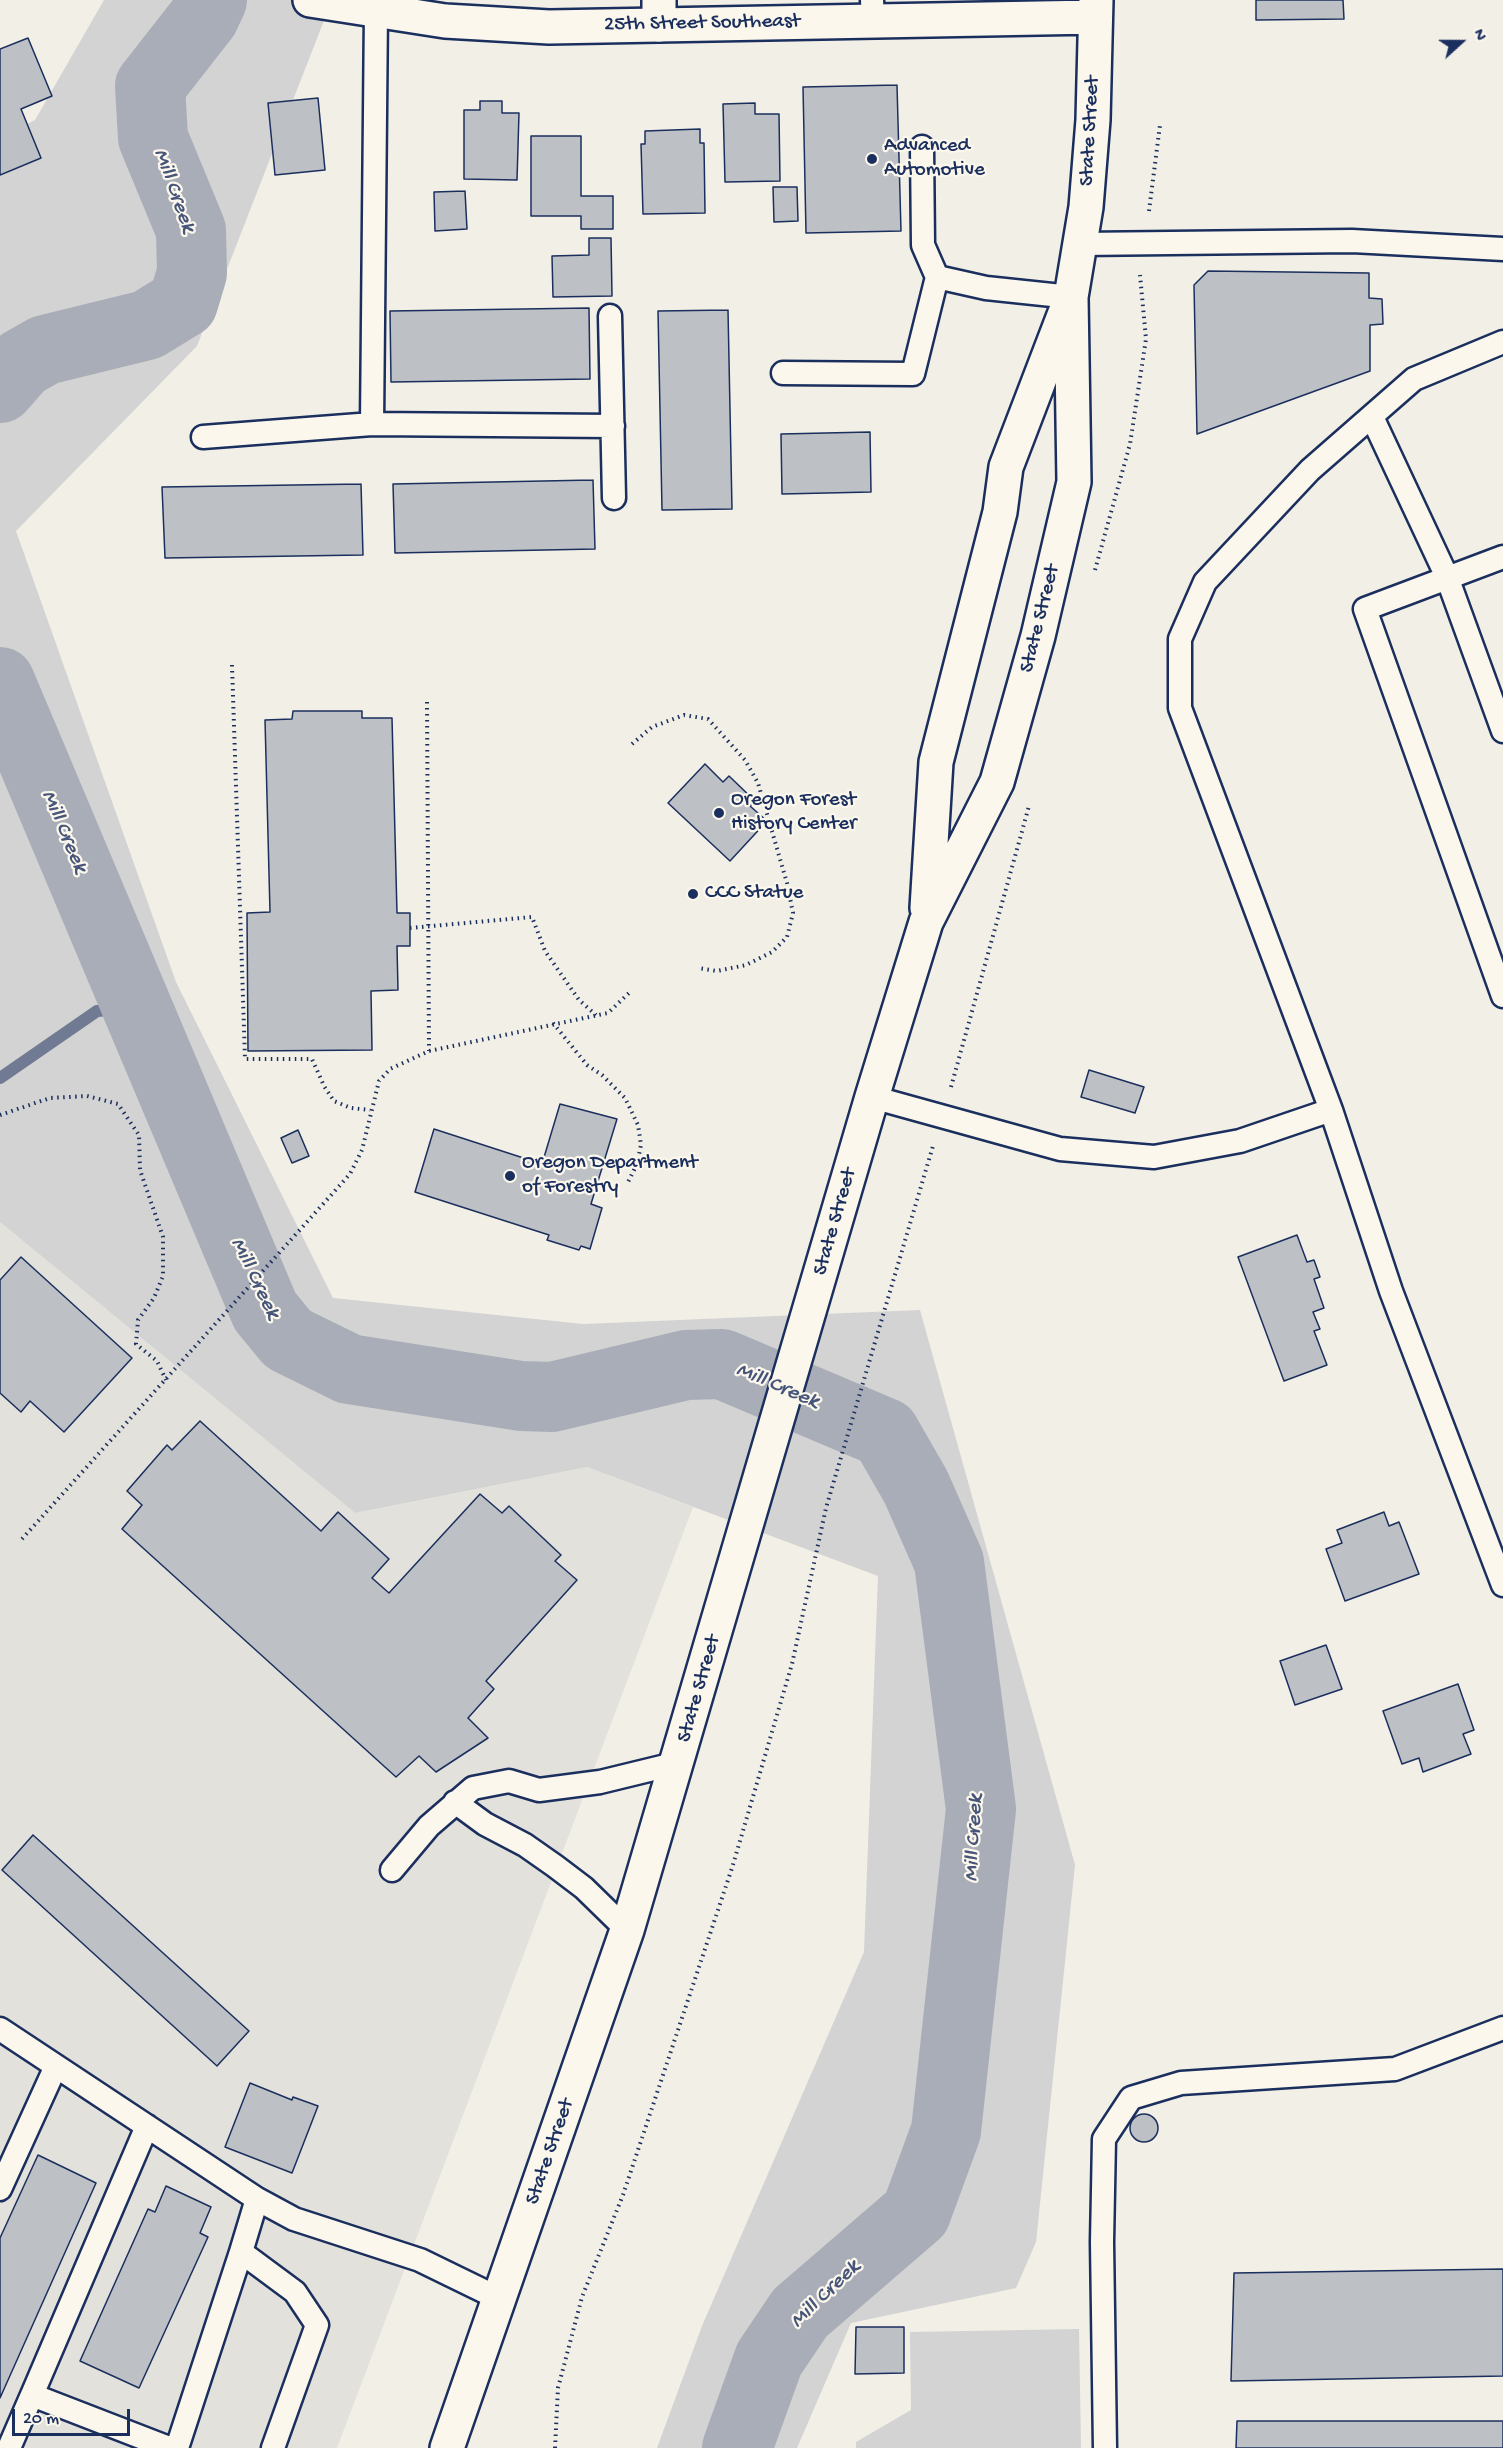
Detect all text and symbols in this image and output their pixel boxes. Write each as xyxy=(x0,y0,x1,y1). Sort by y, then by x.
street label: 25th Street Southeast xyxy=(604,10,800,38)
north arrow xyxy=(1431,12,1491,72)
text: N xyxy=(1468,27,1489,44)
street label: State Street xyxy=(1076,75,1106,187)
place label: Advanced Automotive xyxy=(884,134,985,184)
water label: Mill Creek xyxy=(146,146,200,236)
marker: Advanced Automotive xyxy=(865,152,879,166)
street label: State Street xyxy=(1015,562,1067,676)
water label: Mill Creek xyxy=(34,787,92,877)
place label: Oregon Forest History Center xyxy=(731,788,857,838)
marker: Oregon Forest History Center xyxy=(712,806,726,820)
place label: CCC Statue xyxy=(705,881,803,907)
marker: CCC Statue xyxy=(686,887,700,901)
place label: Oregon Department of Forestry xyxy=(522,1151,698,1201)
street label: State Street xyxy=(809,1165,863,1279)
marker: Oregon Department of Forestry xyxy=(503,1169,517,1183)
water label: Mill Creek xyxy=(223,1234,285,1324)
water label: Mill Creek xyxy=(732,1358,822,1416)
street label: State Street xyxy=(673,1632,727,1746)
water label: Mill Creek xyxy=(960,1794,990,1882)
street label: State Street xyxy=(521,2096,581,2208)
water label: Mill Creek xyxy=(785,2255,867,2335)
scale bar xyxy=(15,2397,134,2435)
text: 20 m xyxy=(23,2409,59,2430)

